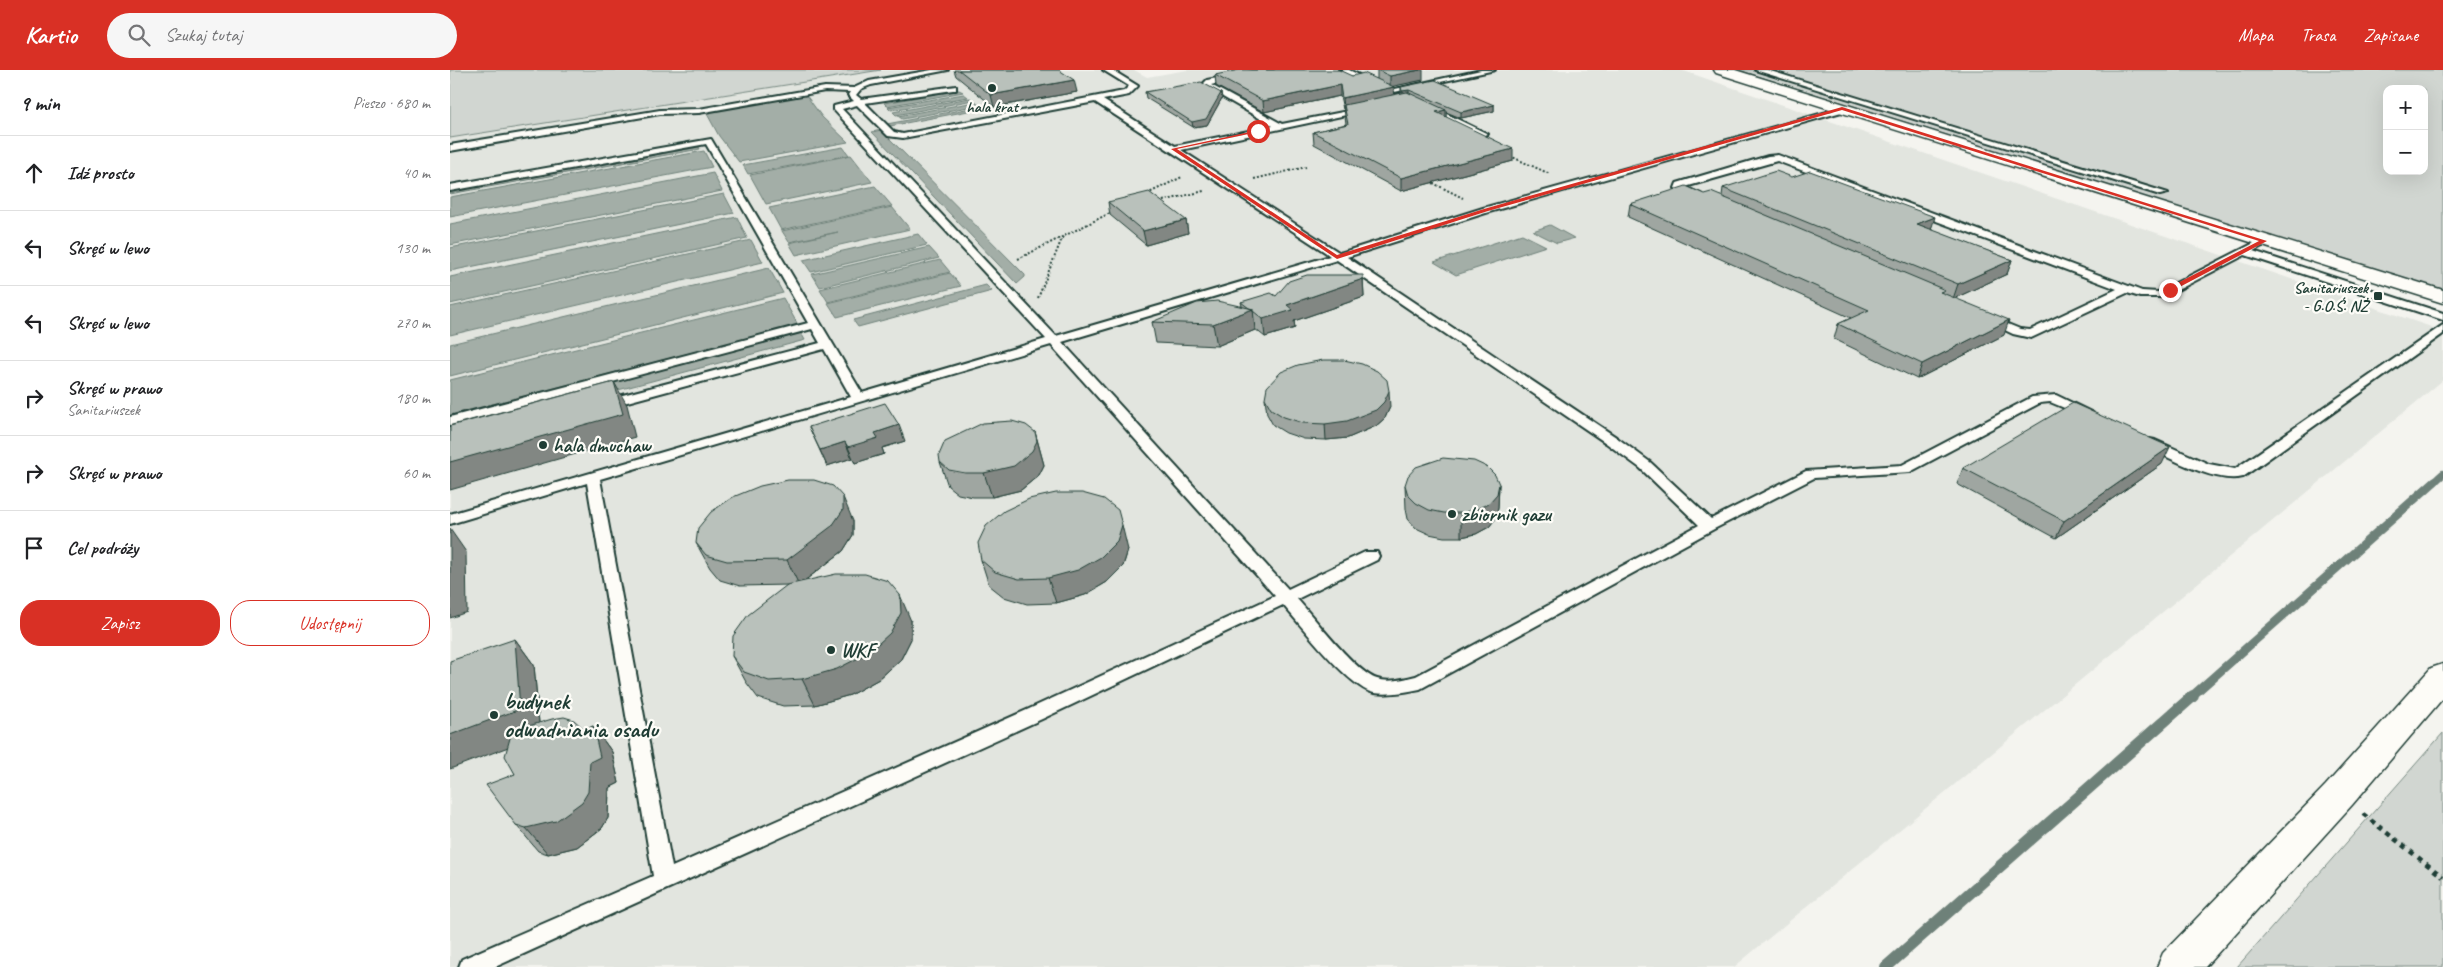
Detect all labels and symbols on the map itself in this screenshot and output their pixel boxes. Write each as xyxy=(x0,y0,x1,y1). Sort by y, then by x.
marker: hala krat xyxy=(986,82,998,94)
place label: hala krat xyxy=(966,97,1020,117)
route start xyxy=(1247,120,1270,143)
place label: Sanitariuszek - G.O.Ś. NŻ xyxy=(2294,278,2371,316)
route end xyxy=(2159,279,2182,302)
marker: Sanitariuszek - G.O.Ś. NŻ xyxy=(2372,290,2384,302)
place label: hala dmuchaw xyxy=(553,433,652,458)
marker: hala dmuchaw xyxy=(537,439,549,451)
place label: zbiornik gazu xyxy=(1462,502,1552,527)
marker: zbiornik gazu xyxy=(1446,508,1458,520)
place label: WKF xyxy=(841,638,878,663)
marker: WKF xyxy=(825,644,837,656)
place label: budynek odwadniania osadu xyxy=(504,686,660,744)
marker: budynek odwadniania osadu xyxy=(488,709,500,721)

